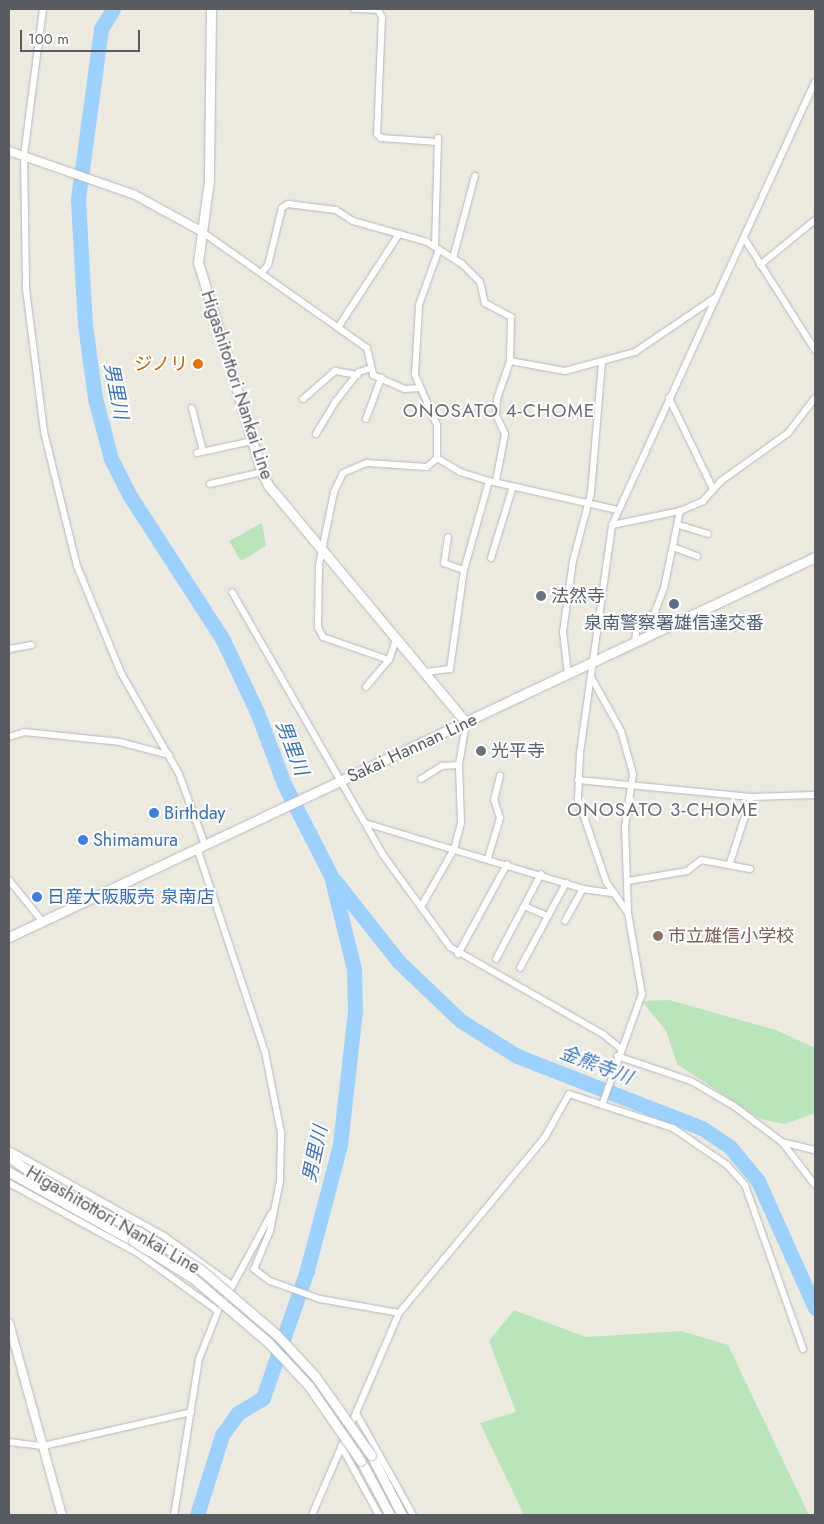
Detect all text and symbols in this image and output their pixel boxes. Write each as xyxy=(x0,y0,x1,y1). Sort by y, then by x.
scale bar xyxy=(22,20,142,52)
text: 100 m xyxy=(28,28,69,50)
street label: Higashitottori Nankai Line xyxy=(196,288,278,482)
place label: ジノリ xyxy=(134,353,188,375)
marker: ジノリ xyxy=(192,358,204,370)
water label: 男里川 xyxy=(99,361,133,421)
district label: ONOSATO 4-CHOME xyxy=(401,400,597,422)
place label: 法然寺 xyxy=(551,585,605,607)
marker: 法然寺 xyxy=(535,590,547,602)
marker: 泉南警察署雄信達交番 xyxy=(668,598,680,610)
place label: 泉南警察署雄信達交番 xyxy=(584,612,764,634)
street label: Sakai Hannan Line xyxy=(344,708,480,788)
water label: 男里川 xyxy=(271,717,313,779)
place label: 光平寺 xyxy=(491,740,545,762)
marker: 光平寺 xyxy=(475,745,487,757)
district label: ONOSATO 3-CHOME xyxy=(565,799,761,821)
place label: Birthday xyxy=(164,802,225,824)
marker: Birthday xyxy=(148,807,160,819)
place label: Shimamura xyxy=(93,829,178,851)
marker: Shimamura xyxy=(77,834,89,846)
place label: 日産大阪販売 泉南店 xyxy=(47,886,214,908)
marker: 日産大阪販売 泉南店 xyxy=(31,891,43,903)
place label: 市立雄信小学校 xyxy=(668,925,794,947)
marker: 市立雄信小学校 xyxy=(652,930,664,942)
water label: 金熊寺川 xyxy=(556,1041,636,1089)
water label: 男里川 xyxy=(298,1124,332,1184)
street label: Higashitottori Nankai Line xyxy=(22,1161,204,1279)

